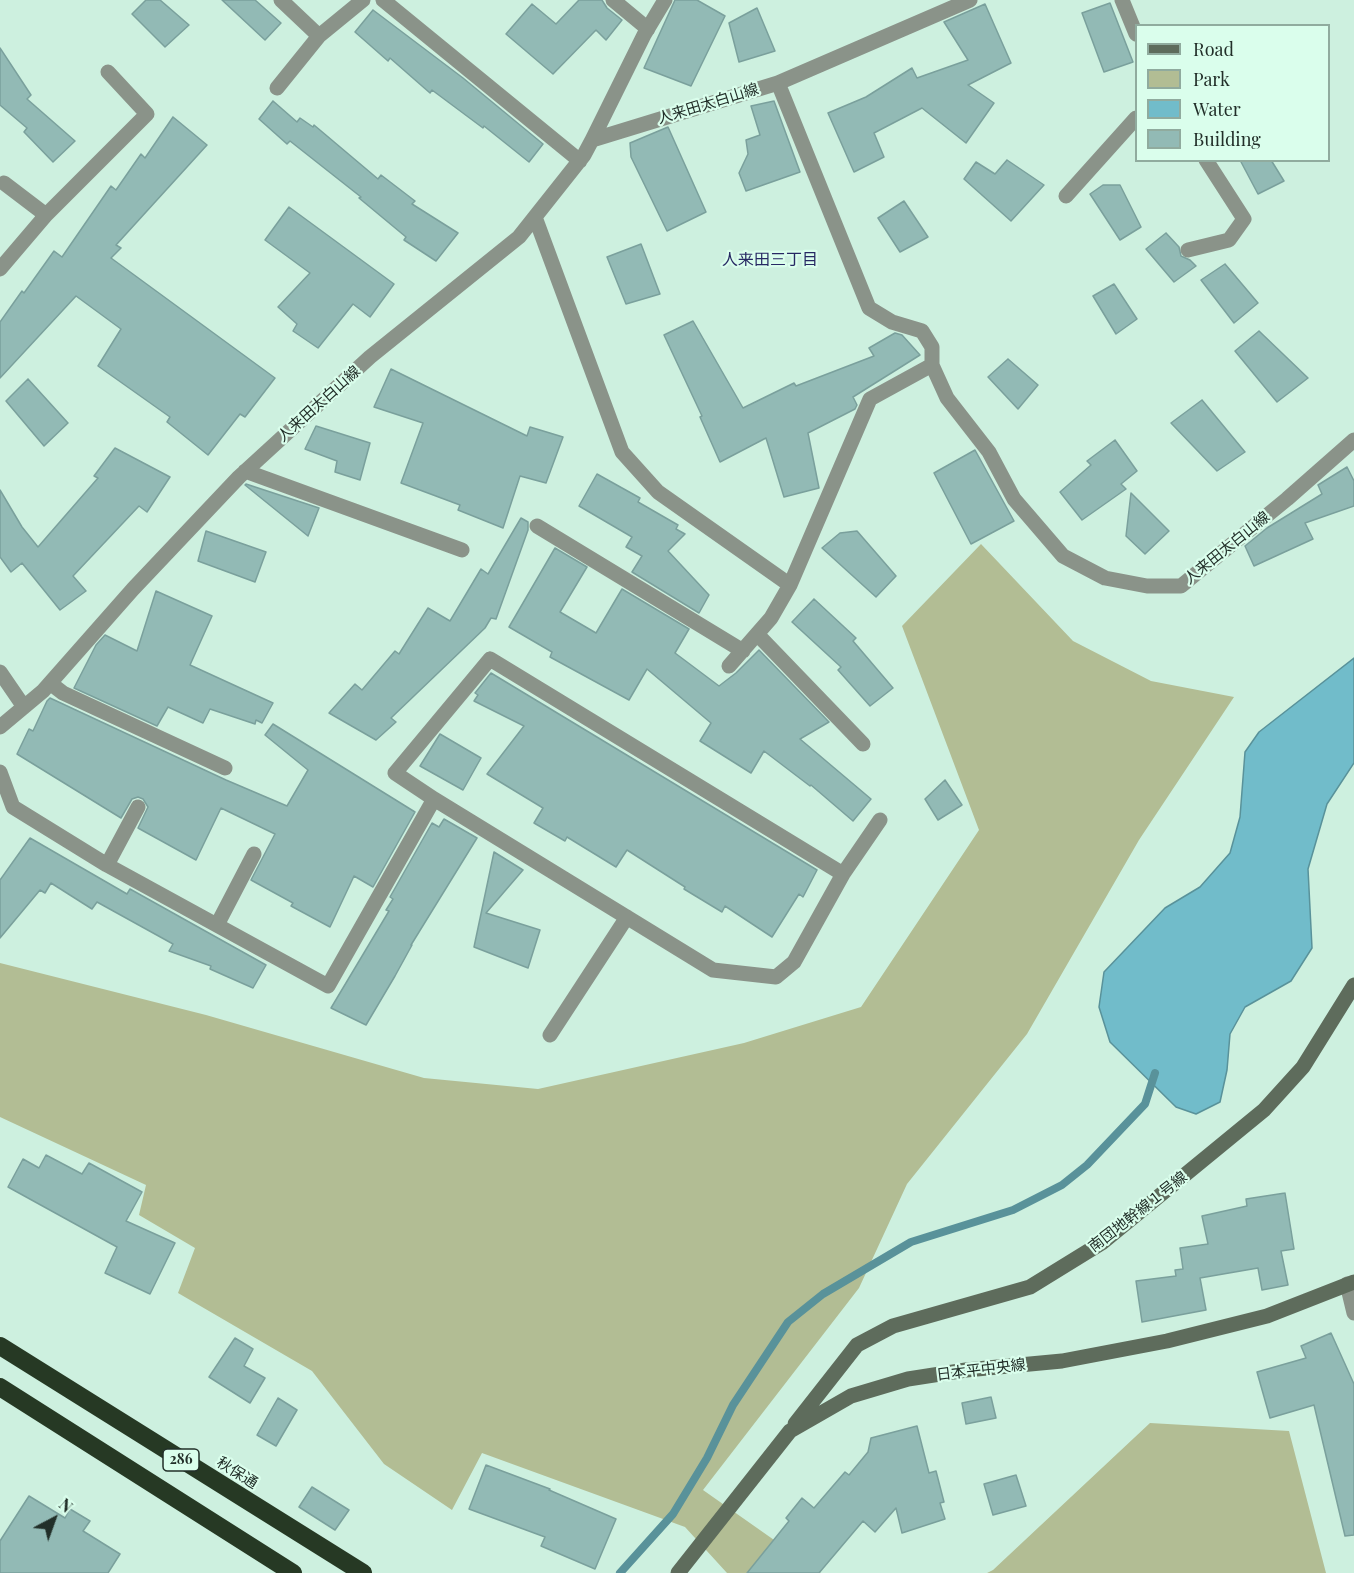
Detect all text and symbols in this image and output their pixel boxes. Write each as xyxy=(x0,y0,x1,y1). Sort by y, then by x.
legend xyxy=(1135,24,1330,162)
text: Road xyxy=(1193,37,1234,61)
text: Park xyxy=(1193,67,1230,91)
street label: 人来田太白山線 xyxy=(655,80,761,128)
text: Water xyxy=(1193,97,1241,121)
text: Building xyxy=(1193,127,1261,151)
district label: 人来田三丁目 xyxy=(722,250,818,270)
street label: 人来田太白山線 xyxy=(274,362,364,446)
street label: 人来田太白山線 xyxy=(1181,508,1273,588)
street label: 南団地幹線１号線 xyxy=(1085,1168,1191,1256)
street label: 日本平中央線 xyxy=(935,1356,1027,1384)
road number: 286 xyxy=(163,1449,199,1471)
street label: 秋保通 xyxy=(213,1453,261,1493)
north arrow xyxy=(24,1489,84,1549)
text: N xyxy=(55,1493,77,1517)

